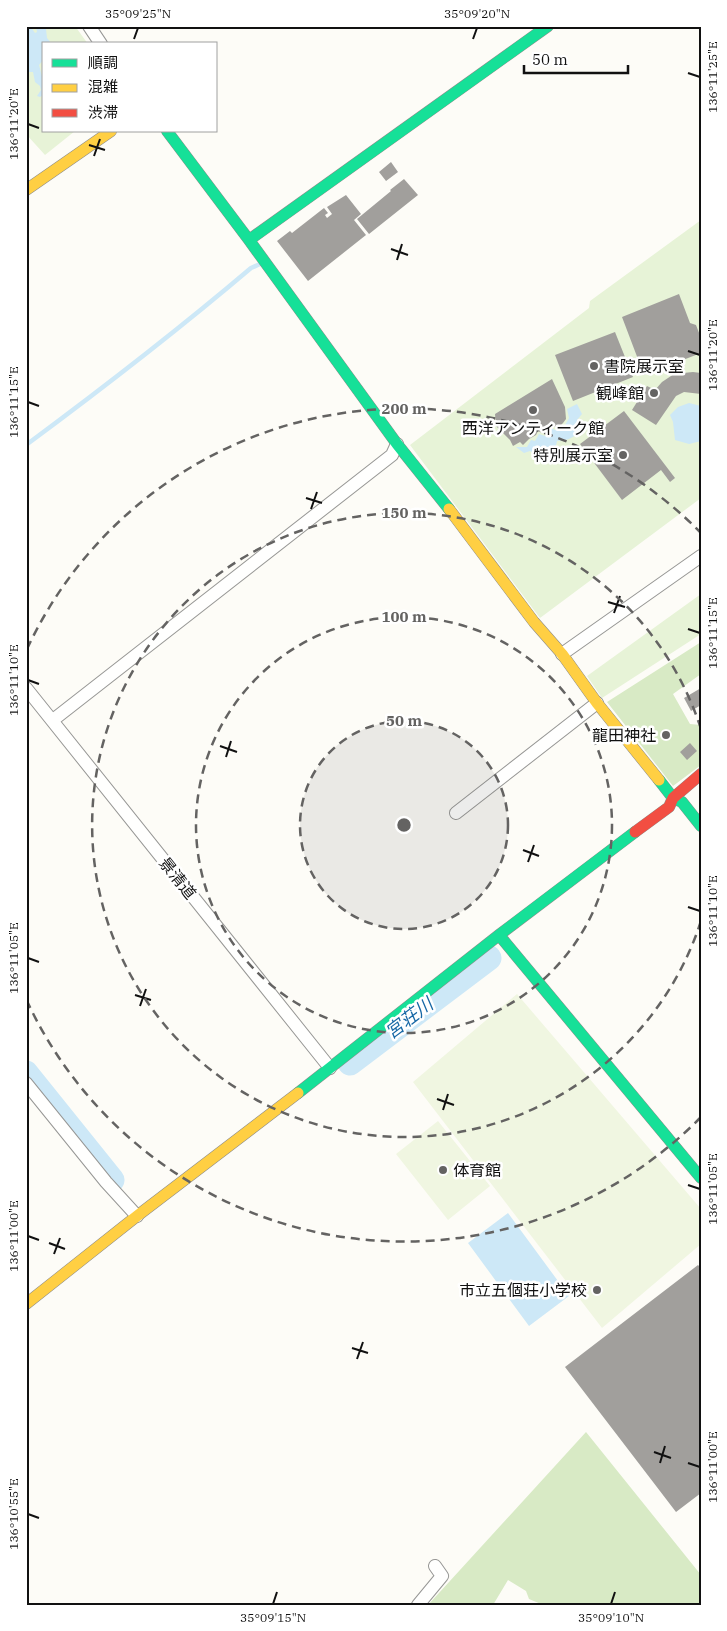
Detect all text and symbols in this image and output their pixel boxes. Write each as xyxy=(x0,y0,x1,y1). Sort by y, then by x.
text: 35°09'25"N xyxy=(105,6,171,21)
text: 35°09'20"N xyxy=(444,6,510,21)
text: 136°11'25"E xyxy=(705,41,720,113)
legend xyxy=(42,42,218,132)
scale bar xyxy=(524,42,628,74)
text: 50 m xyxy=(532,50,568,69)
text: 順調 xyxy=(88,53,118,72)
text: 混雑 xyxy=(88,77,118,96)
text: 136°11'20"E xyxy=(6,88,21,160)
text: 渋滞 xyxy=(88,103,118,122)
text: 136°11'20"E xyxy=(705,319,720,391)
place label: 書院展示室 xyxy=(604,356,684,376)
marker: 書院展示室 xyxy=(588,360,600,372)
text: 136°11'15"E xyxy=(6,366,21,438)
place label: 観峰館 xyxy=(596,383,644,403)
marker: 観峰館 xyxy=(648,387,660,399)
text: 200 m xyxy=(381,399,427,418)
marker: 西洋アンティーク館 xyxy=(527,404,539,416)
place label: 西洋アンティーク館 xyxy=(462,418,604,438)
place label: 特別展示室 xyxy=(533,445,613,465)
marker: 特別展示室 xyxy=(617,449,629,461)
text: 150 m xyxy=(381,503,427,522)
text: 136°11'15"E xyxy=(705,597,720,669)
text: 100 m xyxy=(381,607,427,626)
text: 136°11'10"E xyxy=(6,644,21,716)
text: 50 m xyxy=(386,711,422,730)
place label: 龍田神社 xyxy=(592,725,656,745)
marker: 龍田神社 xyxy=(660,729,672,741)
centre of rings xyxy=(395,816,413,834)
street label: 景清道 xyxy=(155,853,201,903)
text: 136°11'10"E xyxy=(705,875,720,947)
text: 136°11'05"E xyxy=(6,922,21,994)
water label: 宮荘川 xyxy=(381,991,439,1043)
text: 136°11'05"E xyxy=(705,1153,720,1225)
place label: 体育館 xyxy=(453,1160,501,1180)
marker: 体育館 xyxy=(437,1164,449,1176)
text: 136°11'00"E xyxy=(6,1200,21,1272)
place label: 市立五個荘小学校 xyxy=(459,1280,587,1300)
marker: 市立五個荘小学校 xyxy=(591,1284,603,1296)
text: 136°11'00"E xyxy=(705,1431,720,1503)
text: 136°10'55"E xyxy=(6,1478,21,1550)
text: 35°09'15"N xyxy=(240,1610,306,1625)
text: 35°09'10"N xyxy=(578,1610,644,1625)

